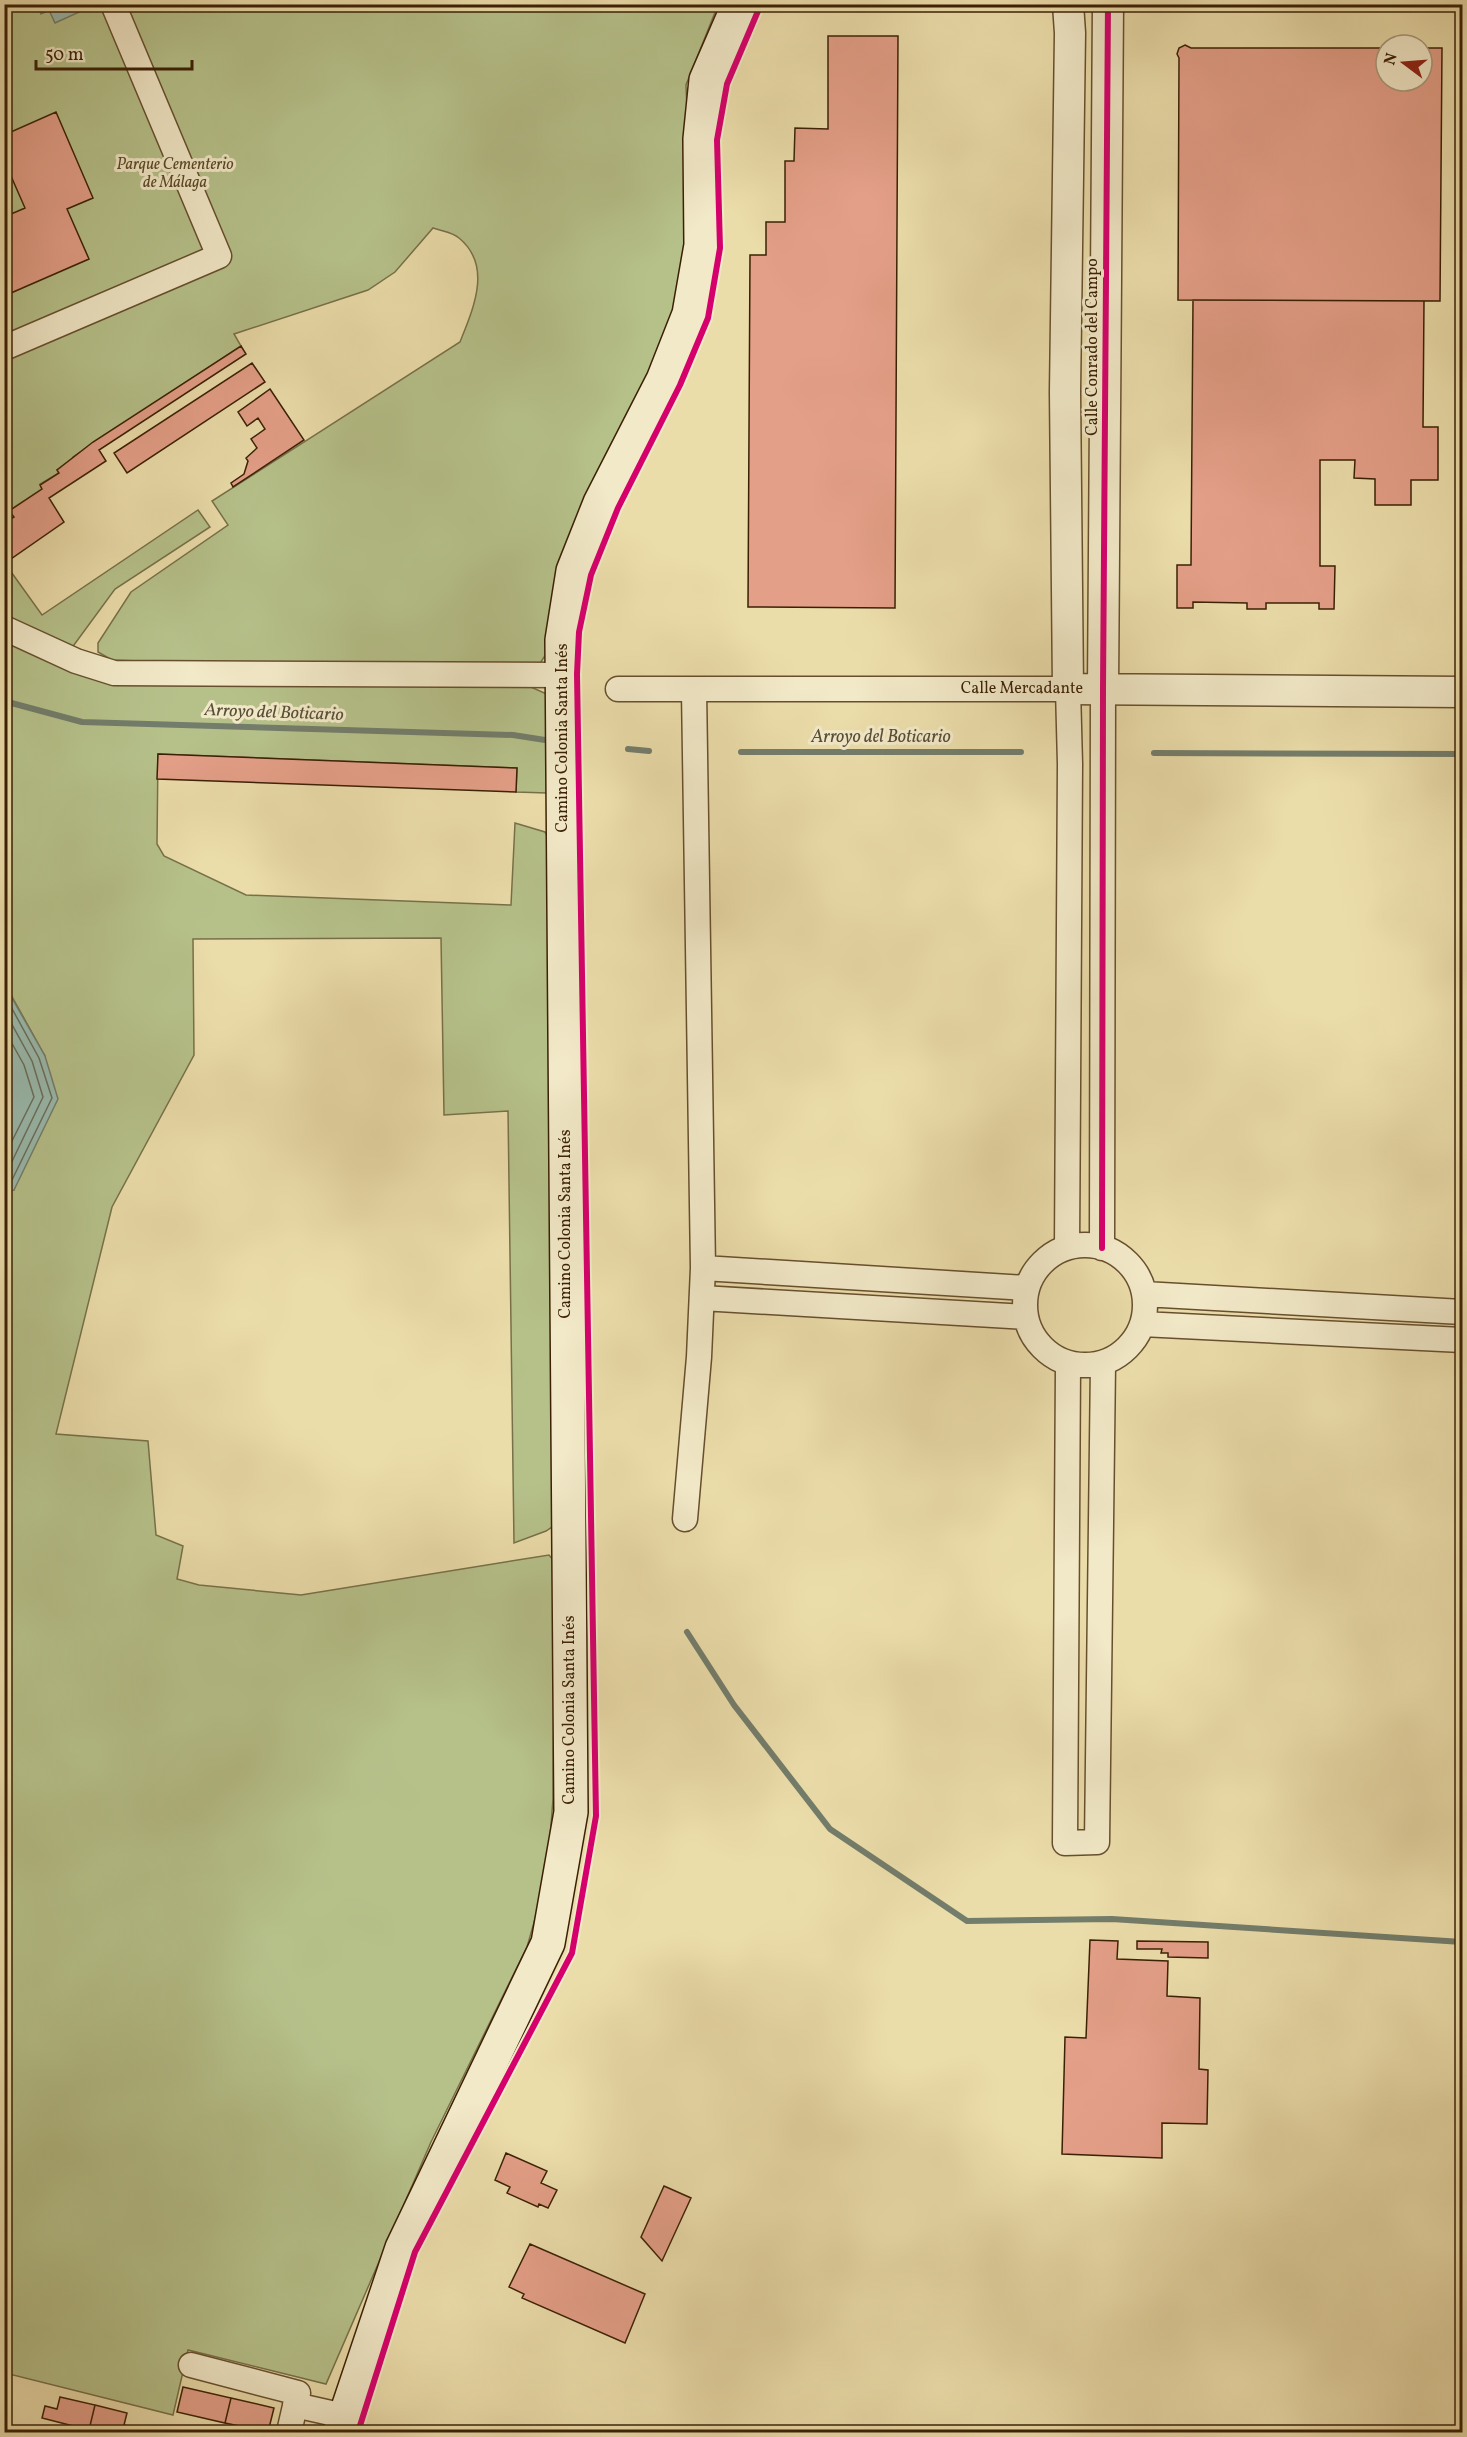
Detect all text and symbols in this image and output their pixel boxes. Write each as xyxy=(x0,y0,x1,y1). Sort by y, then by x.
scale bar xyxy=(36,33,192,71)
north arrow xyxy=(1374,33,1434,93)
text: 50 m xyxy=(45,43,84,68)
text: N xyxy=(1379,50,1404,68)
park label: Parque Cementerio de Málaga xyxy=(117,154,234,194)
street label: Calle Conrado del Campo xyxy=(1082,258,1104,436)
street label: Camino Colonia Santa Inés xyxy=(552,643,574,833)
street label: Calle Mercadante xyxy=(961,678,1083,700)
water label: Arroyo del Boticario xyxy=(203,698,344,728)
water label: Arroyo del Boticario xyxy=(810,725,951,750)
street label: Camino Colonia Santa Inés xyxy=(555,1129,577,1319)
street label: Camino Colonia Santa Inés xyxy=(559,1615,581,1805)

